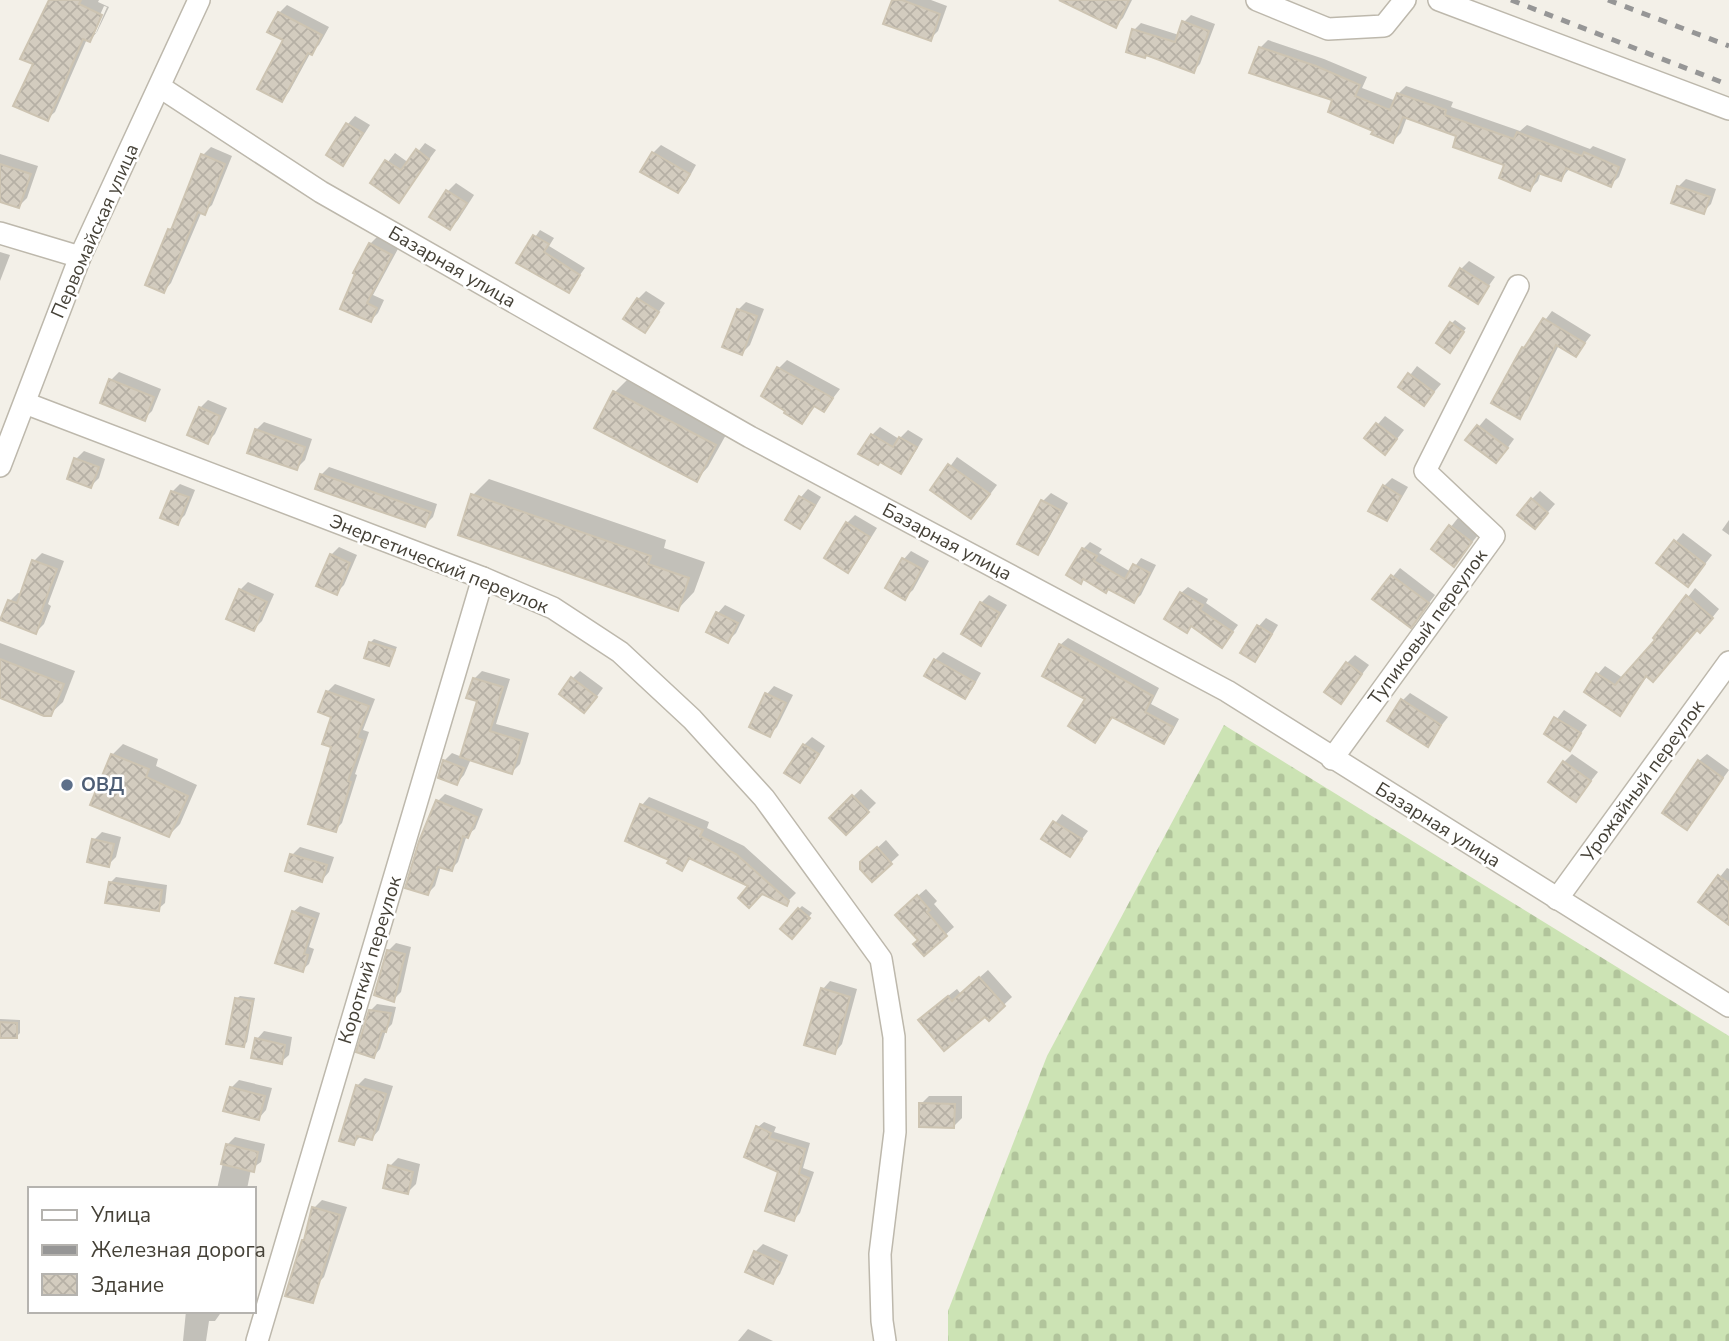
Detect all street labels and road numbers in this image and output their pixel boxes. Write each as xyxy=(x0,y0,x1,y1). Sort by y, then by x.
street label: Первомайская улица xyxy=(45,140,145,322)
street label: Базарная улица xyxy=(383,220,521,314)
street label: Базарная улица xyxy=(878,497,1016,587)
street label: Энергетический переулок xyxy=(325,508,553,620)
street label: Тупиковый переулок xyxy=(1362,544,1494,710)
street label: Урожайный переулок xyxy=(1575,695,1711,868)
street label: Базарная улица xyxy=(1370,776,1506,874)
street label: Короткий переулок xyxy=(332,873,408,1047)

